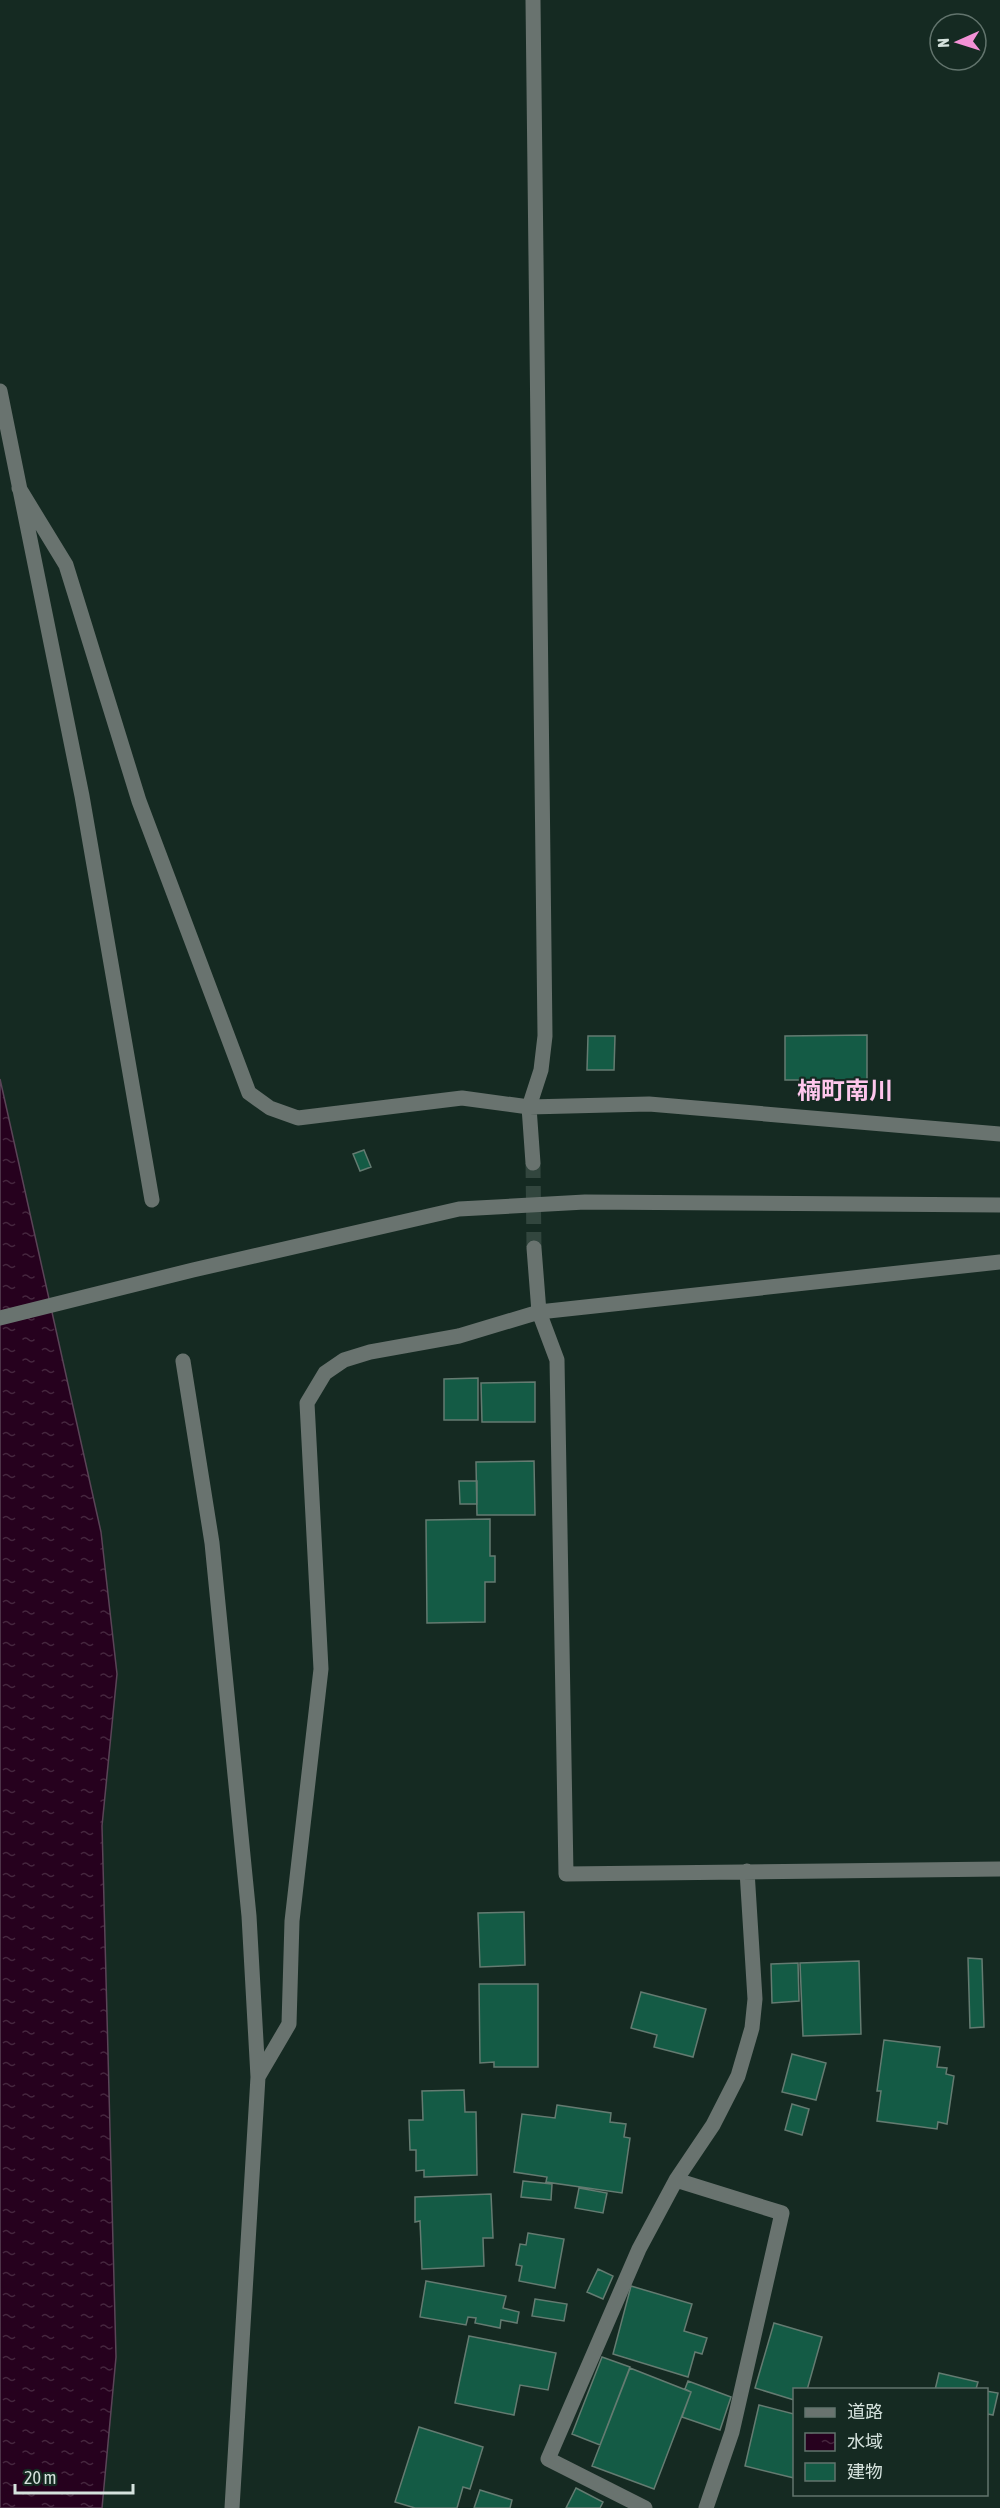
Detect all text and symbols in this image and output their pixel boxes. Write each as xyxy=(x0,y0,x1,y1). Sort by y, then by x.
north arrow xyxy=(928,12,988,72)
text: N xyxy=(934,38,952,48)
district label: 楠町南川 xyxy=(797,1077,893,1104)
legend xyxy=(793,2388,988,2496)
text: 道路 xyxy=(847,2401,883,2422)
text: 水域 xyxy=(847,2431,883,2452)
scale bar xyxy=(15,2457,134,2495)
text: 建物 xyxy=(847,2461,883,2482)
text: 20 m xyxy=(24,2467,56,2488)

